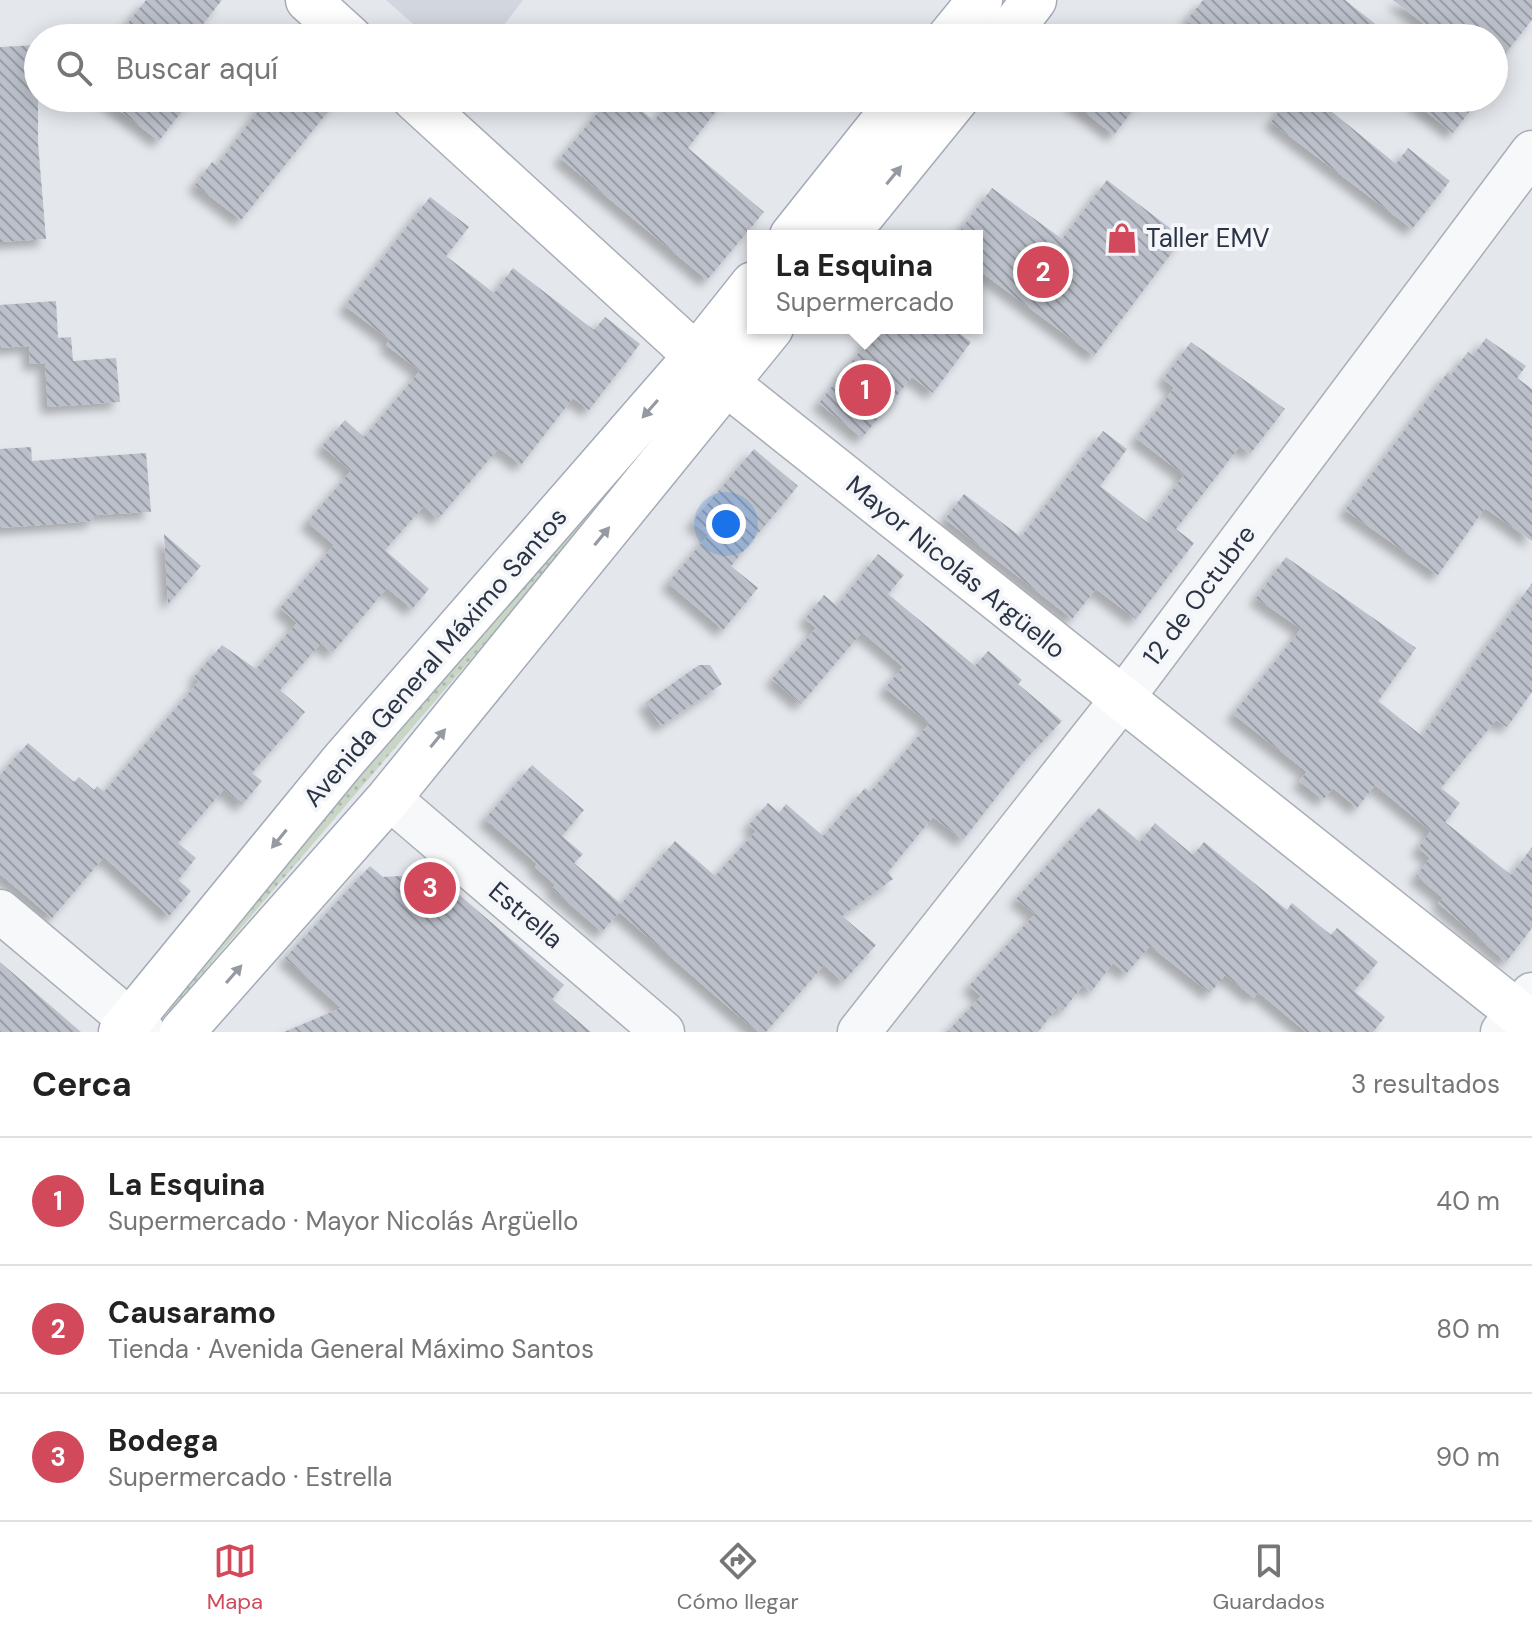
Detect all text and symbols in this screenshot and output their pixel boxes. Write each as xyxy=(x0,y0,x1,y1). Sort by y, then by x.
search box xyxy=(24,24,1508,112)
icon: search xyxy=(52,46,96,90)
text: Buscar aquí xyxy=(116,49,278,88)
one-way arrow xyxy=(885,165,902,185)
shop icon: Taller EMV xyxy=(1105,221,1139,255)
place label: Taller EMV xyxy=(1146,221,1270,255)
popup xyxy=(747,230,983,334)
pin: 2 xyxy=(1017,242,1069,302)
text: La Esquina xyxy=(776,246,933,285)
text: Supermercado xyxy=(776,285,954,319)
pin: 1 xyxy=(839,360,891,420)
one-way arrow xyxy=(641,400,659,419)
street label: Mayor Nicolás Argüello xyxy=(839,468,1073,666)
street label: Avenida General Máximo Santos xyxy=(296,500,574,814)
your location xyxy=(706,504,746,544)
street label: 12 de Octubre xyxy=(1135,518,1263,672)
one-way arrow xyxy=(593,526,610,546)
one-way arrow xyxy=(429,728,446,748)
one-way arrow xyxy=(271,829,288,849)
pin: 3 xyxy=(404,858,456,918)
street label: Estrella xyxy=(482,874,570,956)
one-way arrow xyxy=(224,964,242,983)
text: Cerca xyxy=(32,1062,132,1107)
text: 3 resultados xyxy=(1351,1067,1500,1101)
text: La Esquina xyxy=(108,1165,265,1204)
text: 1 xyxy=(53,1184,63,1218)
text: 40 m xyxy=(1436,1184,1500,1218)
text: Supermercado · Mayor Nicolás Argüello xyxy=(108,1204,578,1238)
text: Causaramo xyxy=(108,1293,276,1332)
text: 2 xyxy=(50,1312,66,1346)
text: 80 m xyxy=(1436,1312,1500,1346)
text: Tienda · Avenida General Máximo Santos xyxy=(108,1332,594,1366)
text: Bodega xyxy=(108,1421,218,1460)
text: 3 xyxy=(50,1440,66,1474)
text: 90 m xyxy=(1436,1440,1500,1474)
text: Supermercado · Estrella xyxy=(108,1460,392,1494)
tab: Mapa xyxy=(207,1539,263,1616)
tab: Cómo llegar xyxy=(677,1539,799,1616)
tab: Guardados xyxy=(1213,1539,1325,1616)

